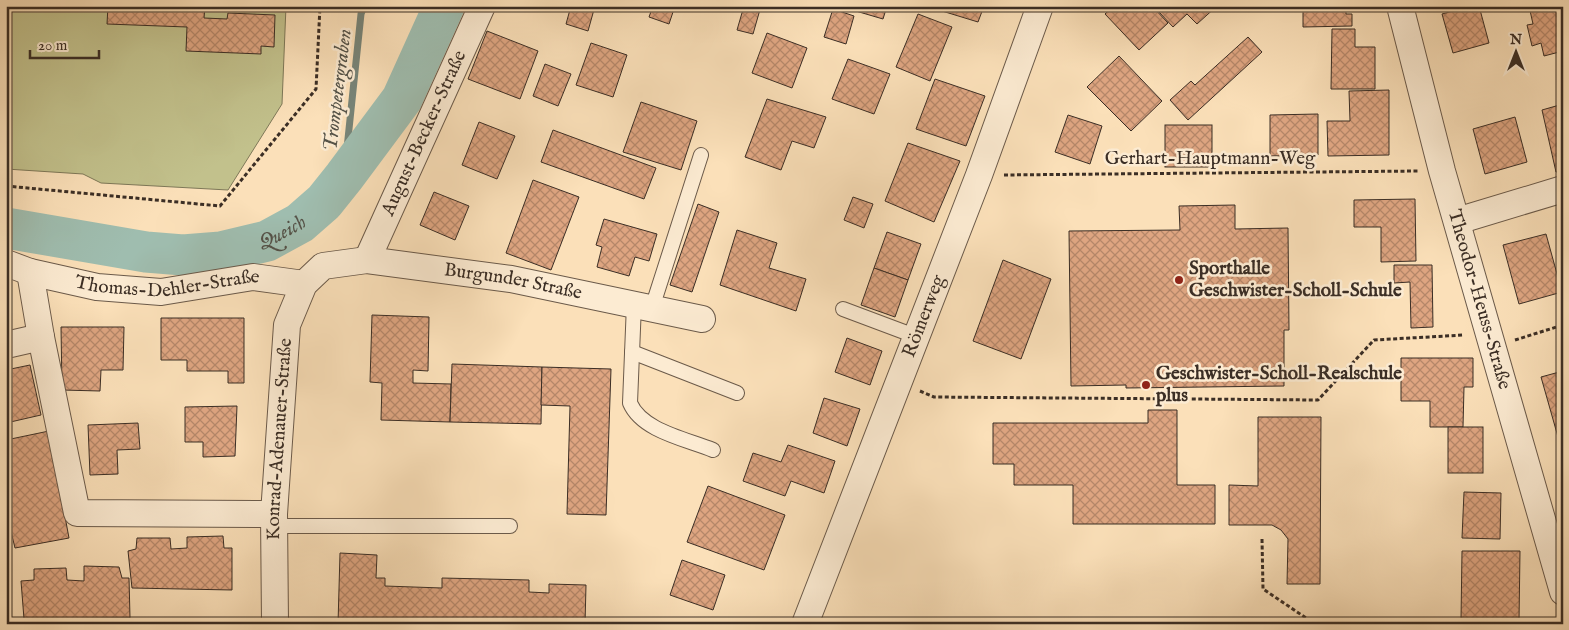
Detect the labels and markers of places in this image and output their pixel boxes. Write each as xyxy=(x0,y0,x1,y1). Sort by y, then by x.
place label: Sporthalle Geschwister-Scholl-Schule xyxy=(1189,257,1402,303)
marker: Sporthalle Geschwister-Scholl-Schule xyxy=(1173,274,1185,286)
place label: Geschwister-Scholl-Realschule plus xyxy=(1155,362,1402,408)
marker: Geschwister-Scholl-Realschule plus xyxy=(1140,379,1152,391)

